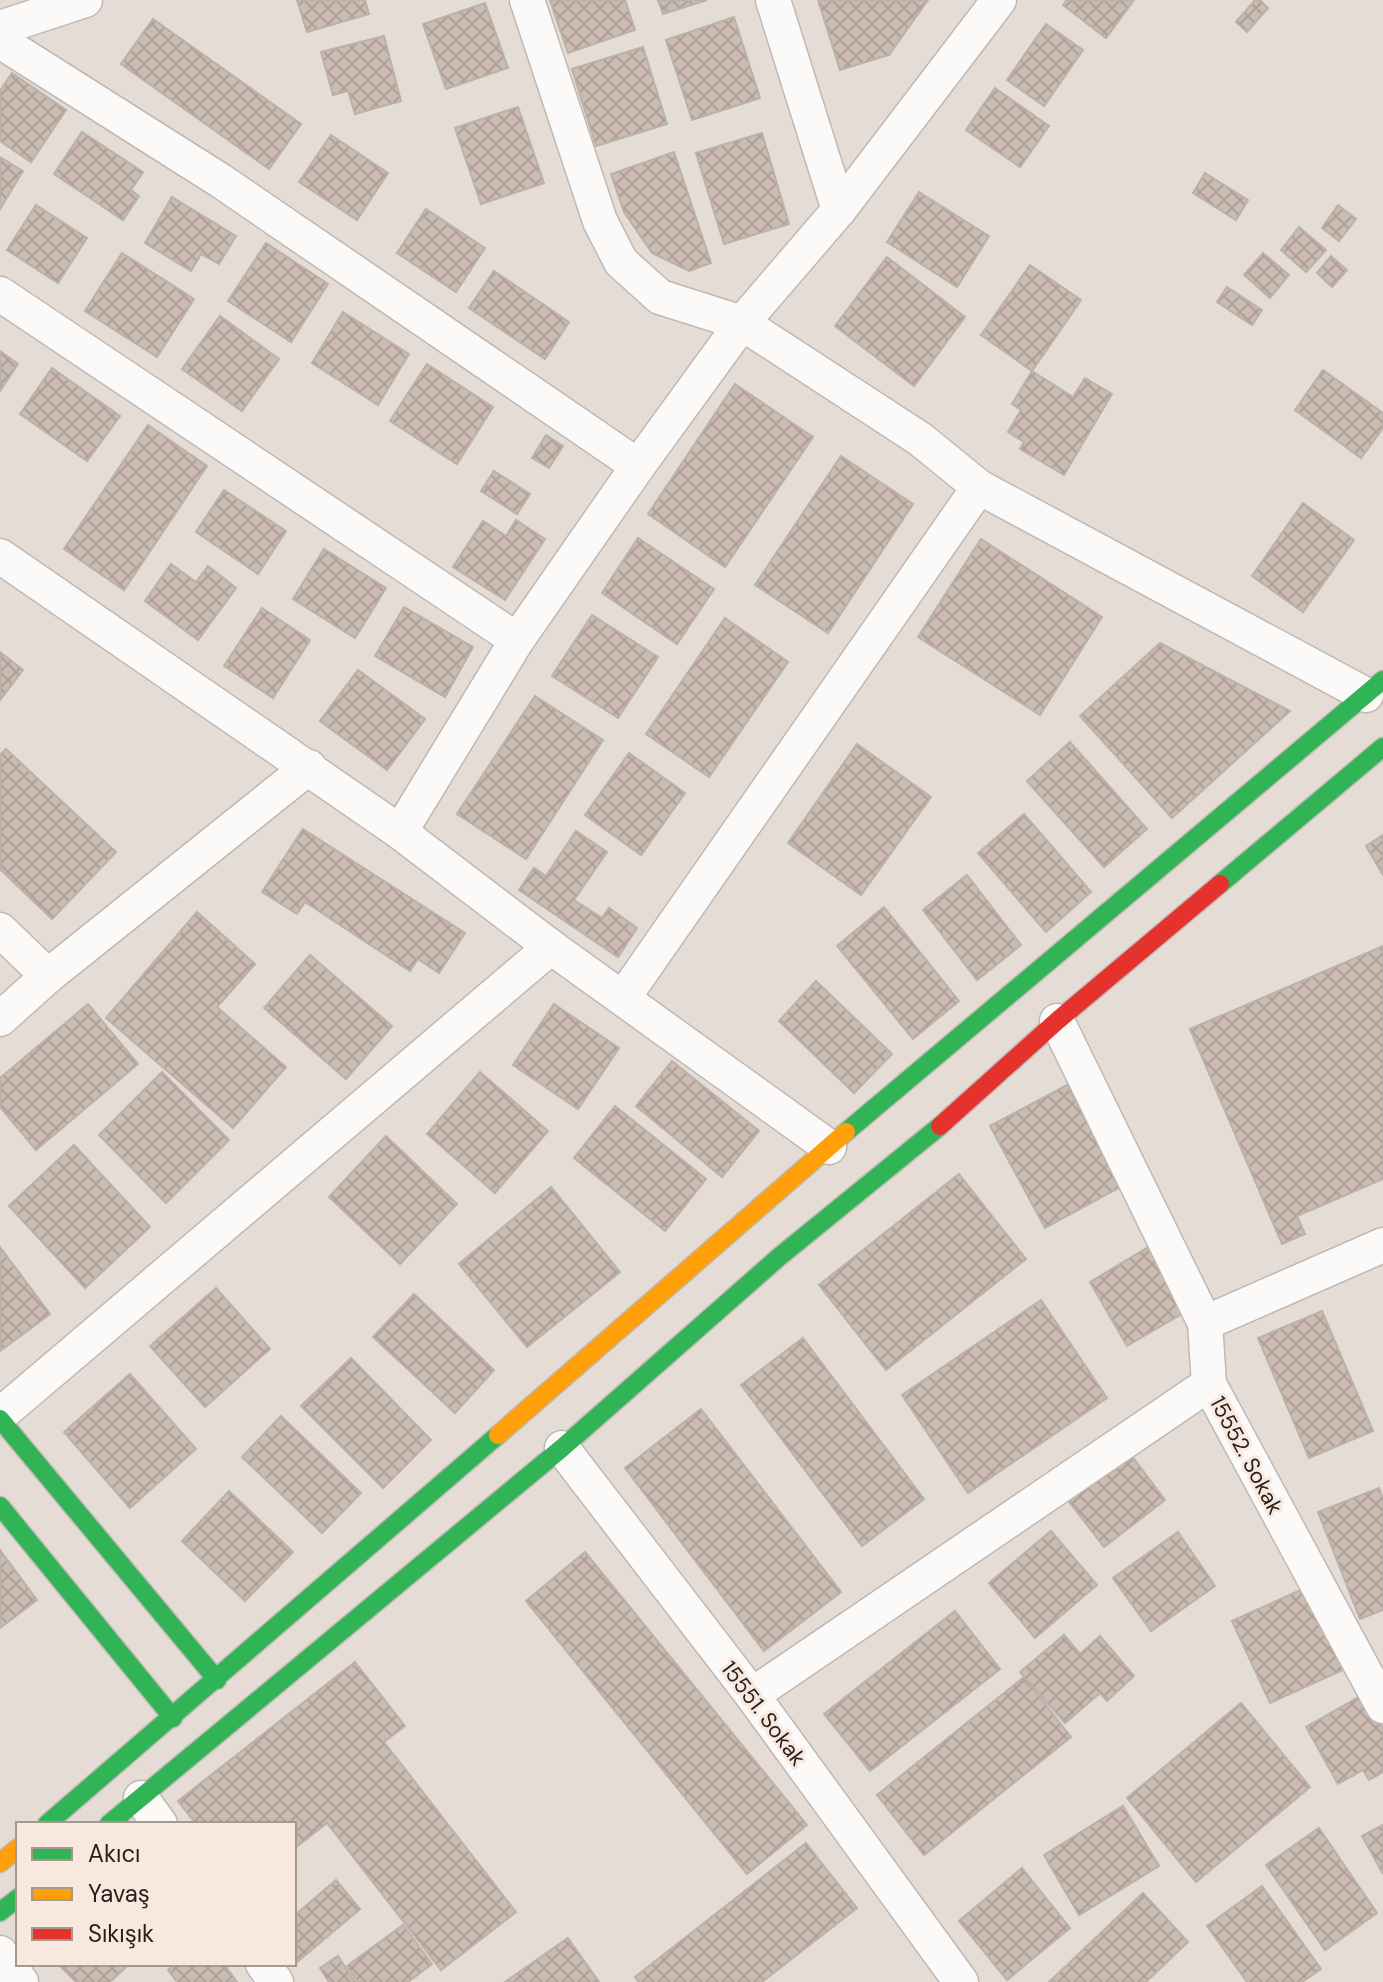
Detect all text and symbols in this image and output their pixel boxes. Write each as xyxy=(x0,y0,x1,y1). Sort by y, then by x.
street label: 15552. Sokak xyxy=(1203,1391,1290,1519)
street label: 15551. Sokak xyxy=(715,1655,813,1772)
legend xyxy=(16,1822,296,1966)
text: Akıcı xyxy=(88,1838,140,1869)
text: Yavaş xyxy=(88,1878,150,1909)
text: Sıkışık xyxy=(88,1918,154,1949)

